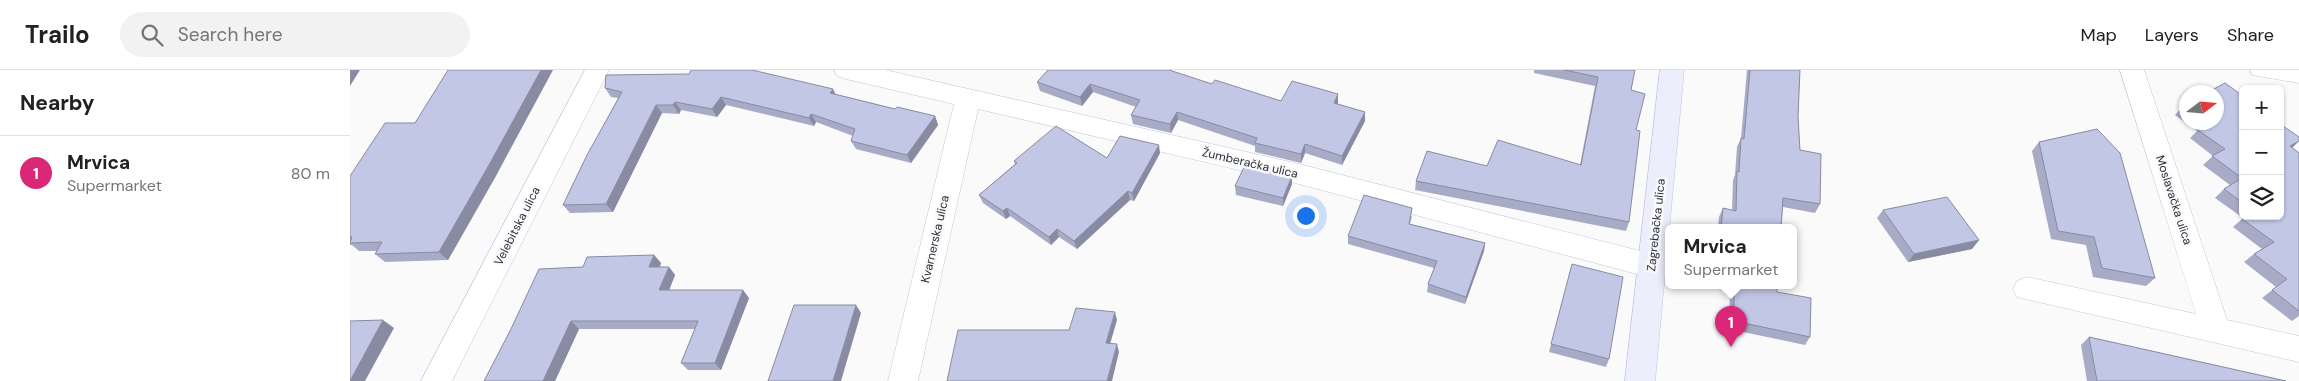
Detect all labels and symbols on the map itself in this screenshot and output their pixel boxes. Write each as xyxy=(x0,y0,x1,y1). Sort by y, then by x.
north arrow xyxy=(2179,85,2224,130)
street label: Žumberačka ulica xyxy=(1201,144,1299,182)
street label: Moslavačka ulica xyxy=(2152,153,2196,247)
street label: Zagrebačka ulica xyxy=(1643,178,1669,272)
street label: Velebitska ulica xyxy=(490,184,544,268)
street label: Kvarnerska ulica xyxy=(917,194,953,284)
your location xyxy=(1293,203,1319,229)
pin: 1 xyxy=(1715,306,1747,347)

